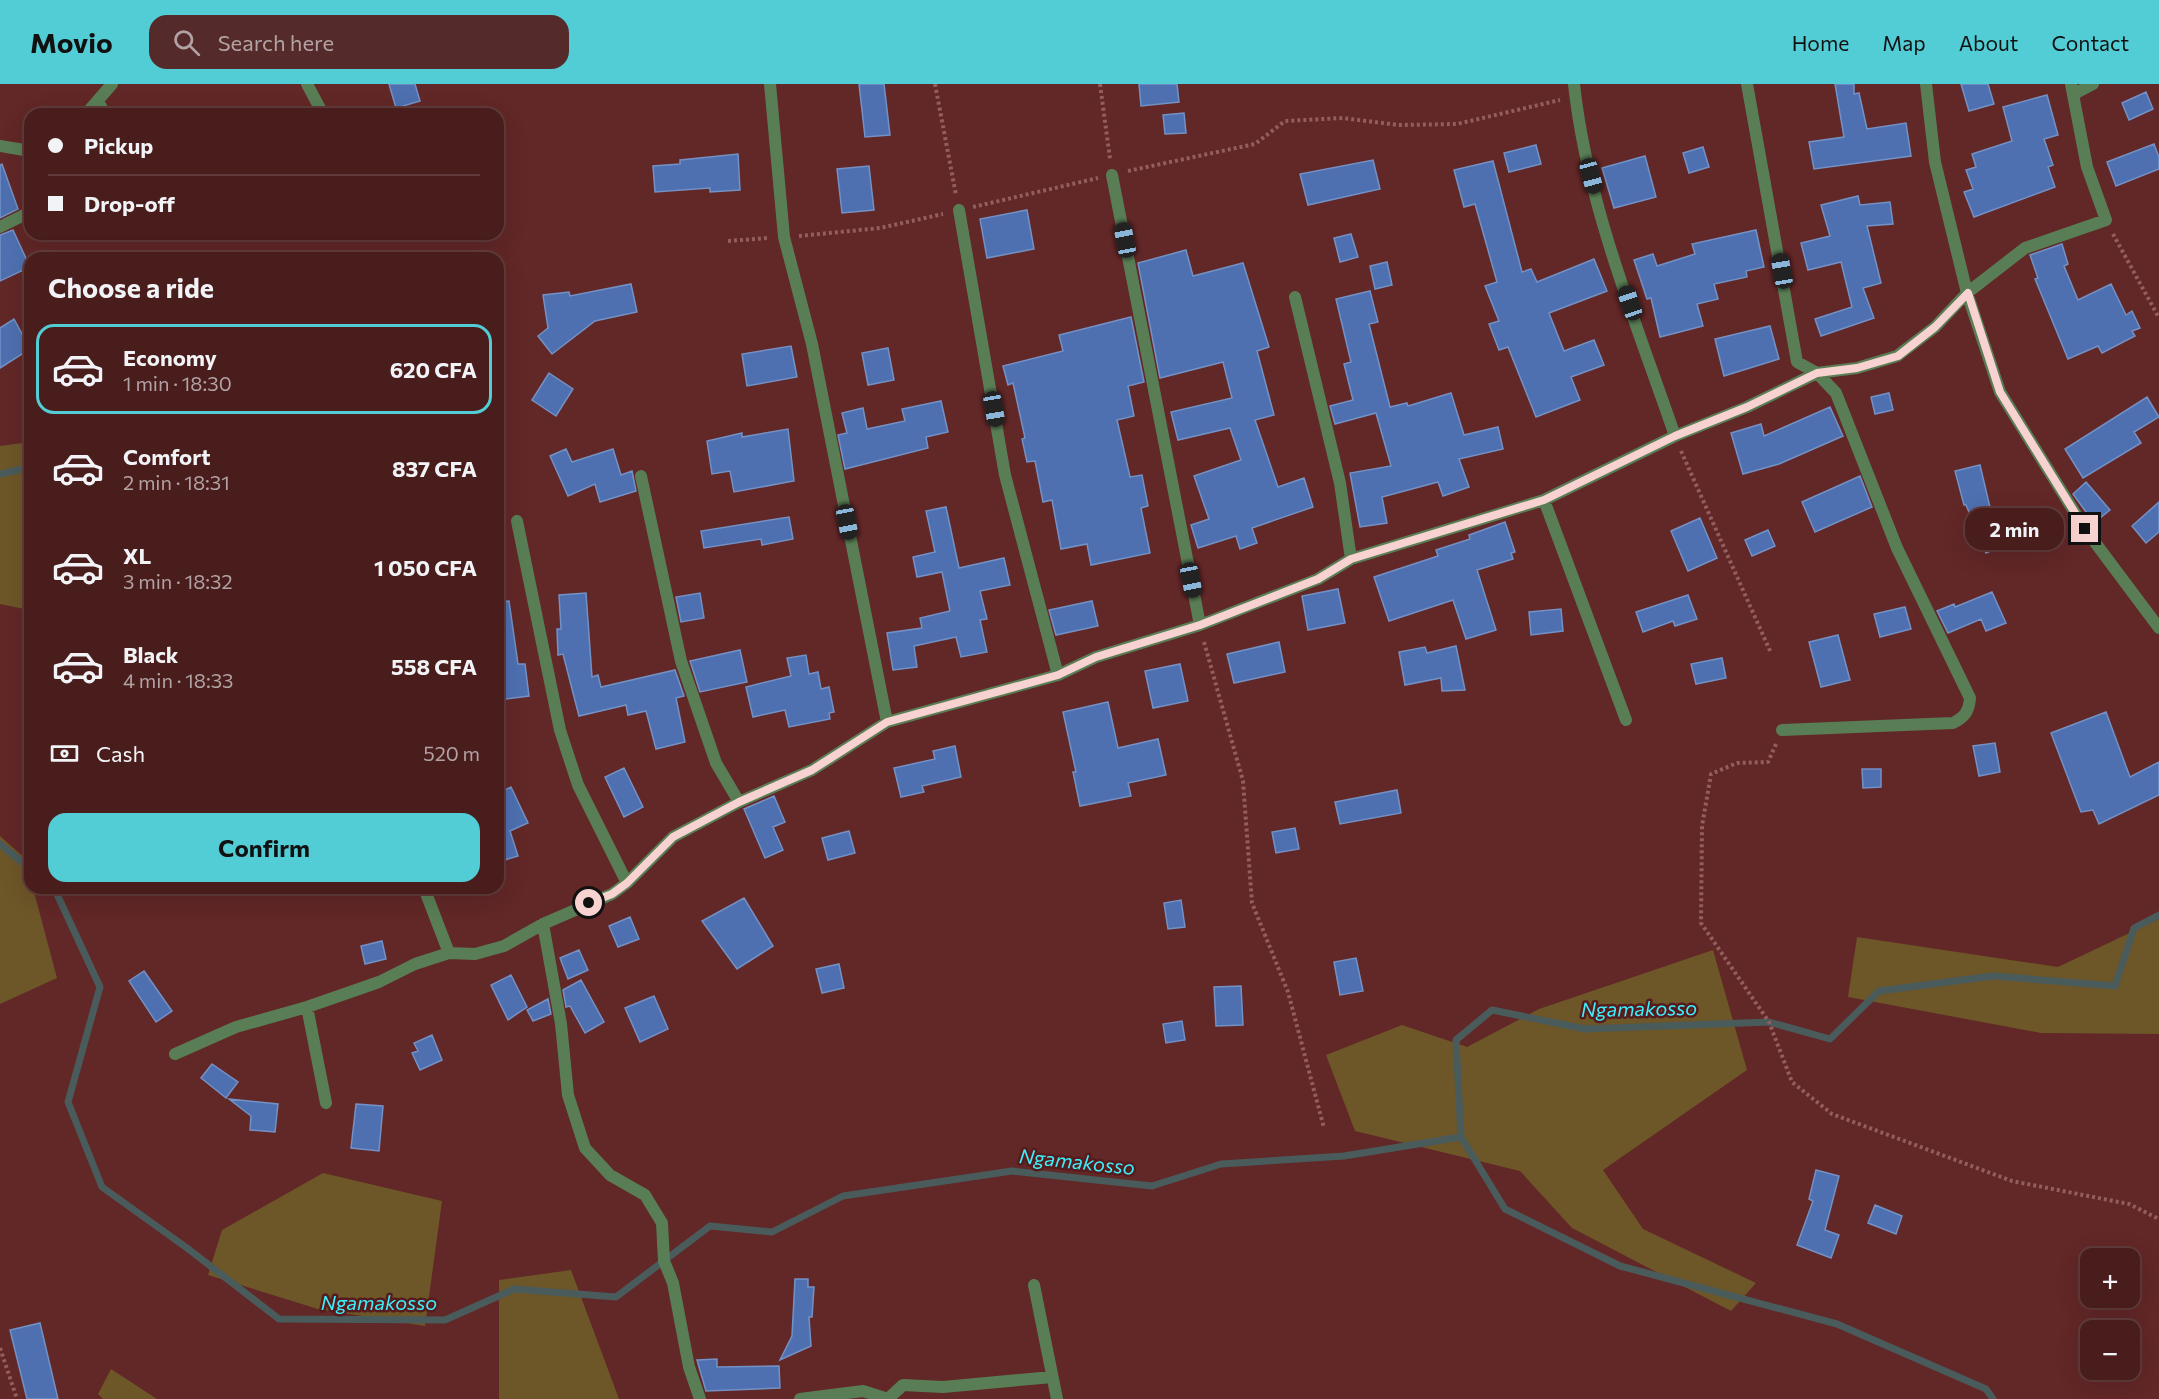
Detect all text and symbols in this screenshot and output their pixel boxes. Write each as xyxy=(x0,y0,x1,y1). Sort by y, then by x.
search box xyxy=(149,15,569,69)
text: Movio xyxy=(30,25,113,59)
icon: search xyxy=(170,26,203,59)
text: Search here xyxy=(218,29,334,56)
text: Home xyxy=(1792,30,1849,55)
text: Map xyxy=(1882,30,1926,55)
text: About xyxy=(1959,30,2018,55)
text: Contact xyxy=(2051,30,2129,55)
text: Pickup xyxy=(84,132,153,159)
car xyxy=(1578,156,1604,196)
text: Drop-off xyxy=(84,190,175,217)
car xyxy=(1113,221,1137,259)
car xyxy=(1770,252,1794,290)
text: Choose a ride xyxy=(48,271,214,304)
car xyxy=(1616,283,1644,323)
icon: car xyxy=(51,342,105,396)
text: Economy xyxy=(123,344,217,371)
text: 620 CFA xyxy=(390,356,477,383)
text: 1 min · 18:30 xyxy=(123,371,232,395)
car xyxy=(982,390,1006,428)
icon: car xyxy=(51,441,105,495)
text: Comfort xyxy=(123,443,211,470)
text: 837 CFA xyxy=(392,455,477,482)
text: 2 min · 18:31 xyxy=(123,470,230,494)
car xyxy=(835,503,859,541)
callout: 2 min xyxy=(1965,508,2064,550)
route end xyxy=(2071,515,2098,542)
text: 2 min xyxy=(1990,517,2039,541)
icon: car xyxy=(51,540,105,594)
text: XL xyxy=(123,542,151,569)
text: 1 050 CFA xyxy=(374,554,477,581)
car xyxy=(1179,561,1203,599)
text: 3 min · 18:32 xyxy=(123,569,233,593)
icon: car xyxy=(51,639,105,693)
text: Black xyxy=(123,641,178,668)
text: 558 CFA xyxy=(391,653,477,680)
text: 4 min · 18:33 xyxy=(123,668,233,692)
icon: cash xyxy=(48,737,81,770)
text: Cash xyxy=(96,740,145,767)
text: 520 m xyxy=(423,741,480,765)
button: Confirm xyxy=(48,813,480,882)
route start xyxy=(575,889,602,916)
water label: Ngamakosso xyxy=(1581,995,1697,1021)
water label: Ngamakosso xyxy=(1018,1143,1136,1179)
map controls xyxy=(2080,1248,2140,1380)
button: + xyxy=(2080,1248,2140,1308)
water label: Ngamakosso xyxy=(321,1290,437,1314)
button: − xyxy=(2080,1320,2140,1380)

